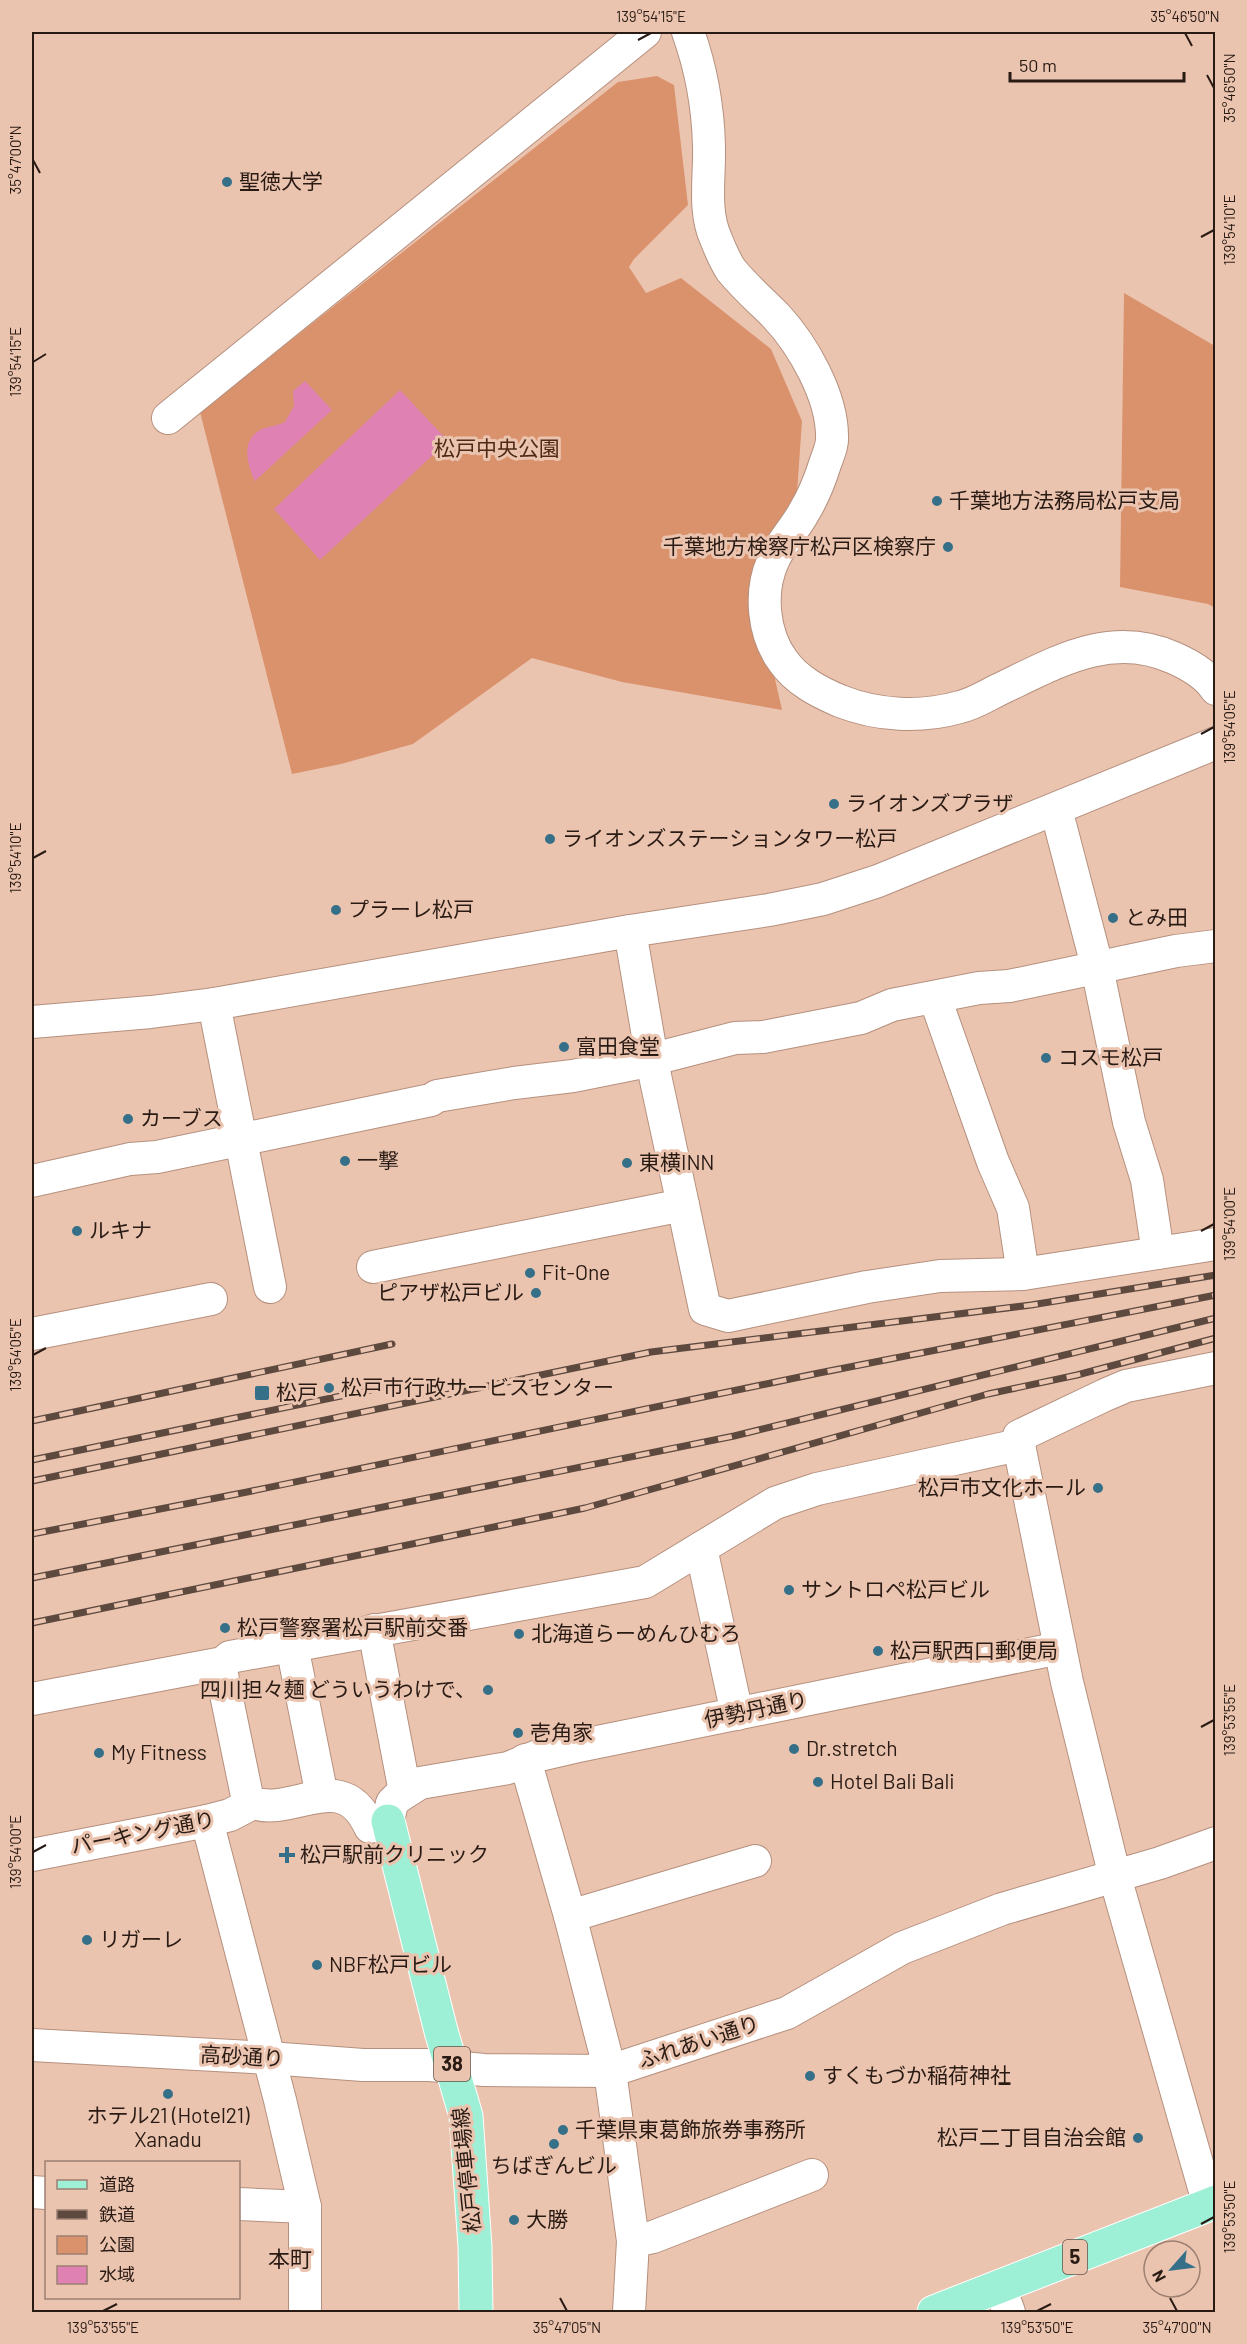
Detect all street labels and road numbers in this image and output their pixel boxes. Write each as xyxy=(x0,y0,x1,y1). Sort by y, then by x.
street label: 伊勢丹通り xyxy=(702,1685,810,1732)
street label: パーキング通り xyxy=(68,1805,217,1858)
street label: ふれあい通り xyxy=(635,2009,762,2072)
street label: 高砂通り xyxy=(199,2041,285,2070)
road number: 38 xyxy=(434,2047,470,2081)
street label: 松戸停車場線 xyxy=(446,2106,485,2234)
road number: 5 xyxy=(1063,2240,1087,2274)

